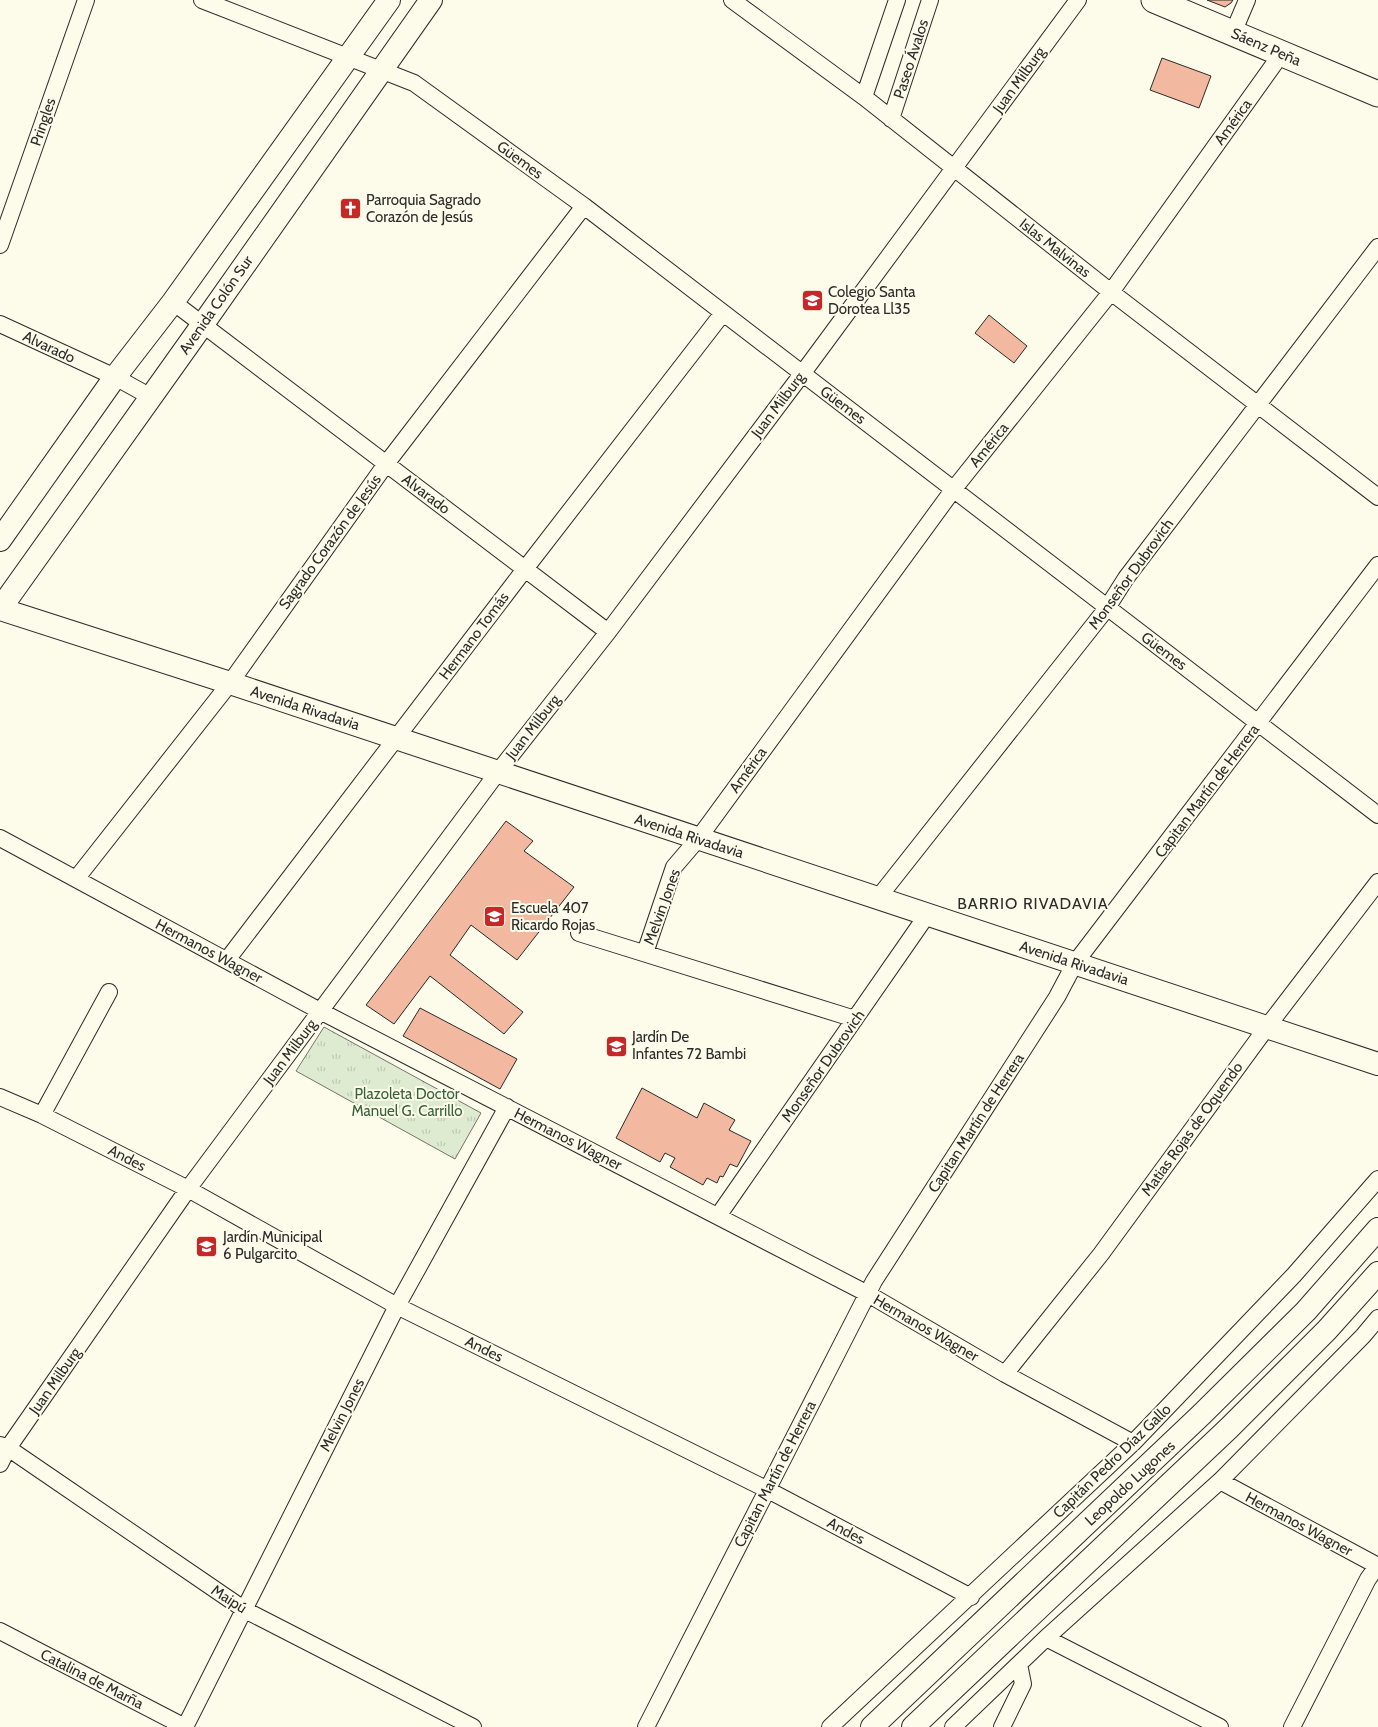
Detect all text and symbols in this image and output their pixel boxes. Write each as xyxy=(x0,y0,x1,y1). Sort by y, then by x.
street label: Paseo Ávalos xyxy=(889,17,932,101)
street label: Sáenz Peña xyxy=(1228,24,1304,70)
street label: Juan Milburg xyxy=(988,43,1049,117)
street label: América xyxy=(1210,95,1256,148)
street label: Pringles xyxy=(26,96,60,148)
street label: Güemes xyxy=(493,137,547,183)
place label: Parroquia Sagrado Corazón de Jesús xyxy=(366,191,481,226)
church icon: Parroquia Sagrado Corazón de Jesús xyxy=(338,197,362,221)
street label: Islas Malvinas xyxy=(1016,215,1094,281)
street label: Avenida Colón Sur xyxy=(175,252,257,358)
place label: Colegio Santa Dorotea Ll35 xyxy=(828,283,916,318)
school or university icon: Colegio Santa Dorotea Ll35 xyxy=(800,289,824,313)
street label: Alvarado xyxy=(20,327,78,367)
street label: Juan Milburg xyxy=(747,368,809,442)
street label: Güemes xyxy=(817,382,869,428)
street label: América xyxy=(966,419,1013,471)
street label: Alvarado xyxy=(398,470,454,518)
street label: Sagrado Corazón de Jesús xyxy=(275,471,385,613)
street label: Monseñor Dubrovich xyxy=(1085,515,1177,633)
street label: Hermano Tomás xyxy=(435,589,513,683)
street label: Güemes xyxy=(1138,628,1190,674)
street label: Avenida Rivadavia xyxy=(248,682,363,734)
street label: Juan Milburg xyxy=(501,690,564,764)
street label: Capitan Martín de Herrera xyxy=(1151,720,1263,861)
street label: América xyxy=(725,743,771,796)
street label: Avenida Rivadavia xyxy=(632,810,747,862)
street label: Melvin Jones xyxy=(640,867,684,947)
district label: BARRIO RIVADAVIA xyxy=(957,894,1109,913)
place label: Escuela 407 Ricardo Rojas xyxy=(511,899,595,934)
school or university icon: Escuela 407 Ricardo Rojas xyxy=(483,905,507,929)
street label: Hermanos Wagner xyxy=(152,915,266,987)
street label: Avenida Rivadavia xyxy=(1017,937,1132,989)
street label: Monseñor Dubrovich xyxy=(778,1007,868,1125)
street label: Juan Milburg xyxy=(259,1015,321,1089)
place label: Jardín De Infantes 72 Bambi xyxy=(631,1028,746,1063)
school or university icon: Jardín De Infantes 72 Bambi xyxy=(604,1034,628,1058)
street label: Capitan Martín de Herrera xyxy=(924,1049,1028,1196)
street label: Matias Rojas de Oquendo xyxy=(1137,1059,1247,1199)
park label: Plazoleta Doctor Manuel G. Carrillo xyxy=(351,1085,463,1120)
street label: Hermanos Wagner xyxy=(511,1104,625,1174)
street label: Andes xyxy=(105,1141,149,1175)
place label: Jardín Municipal 6 Pulgarcito xyxy=(222,1228,323,1263)
school or university icon: Jardín Municipal 6 Pulgarcito xyxy=(195,1234,219,1258)
street label: Hermanos Wagner xyxy=(870,1291,982,1366)
street label: Andes xyxy=(462,1332,506,1366)
street label: Juan Milburg xyxy=(25,1344,85,1419)
street label: Melvin Jones xyxy=(316,1375,368,1455)
street label: Capitan Martín de Herrera xyxy=(730,1397,820,1550)
street label: Capitán Pedro Díaz Gallo xyxy=(1049,1400,1175,1522)
street label: Leopoldo Lugones xyxy=(1081,1437,1179,1529)
street label: Hermanos Wagner xyxy=(1242,1488,1356,1560)
street label: Andes xyxy=(824,1514,868,1548)
street label: Maipú xyxy=(208,1581,250,1617)
street label: Catalina de Marña xyxy=(37,1645,147,1713)

